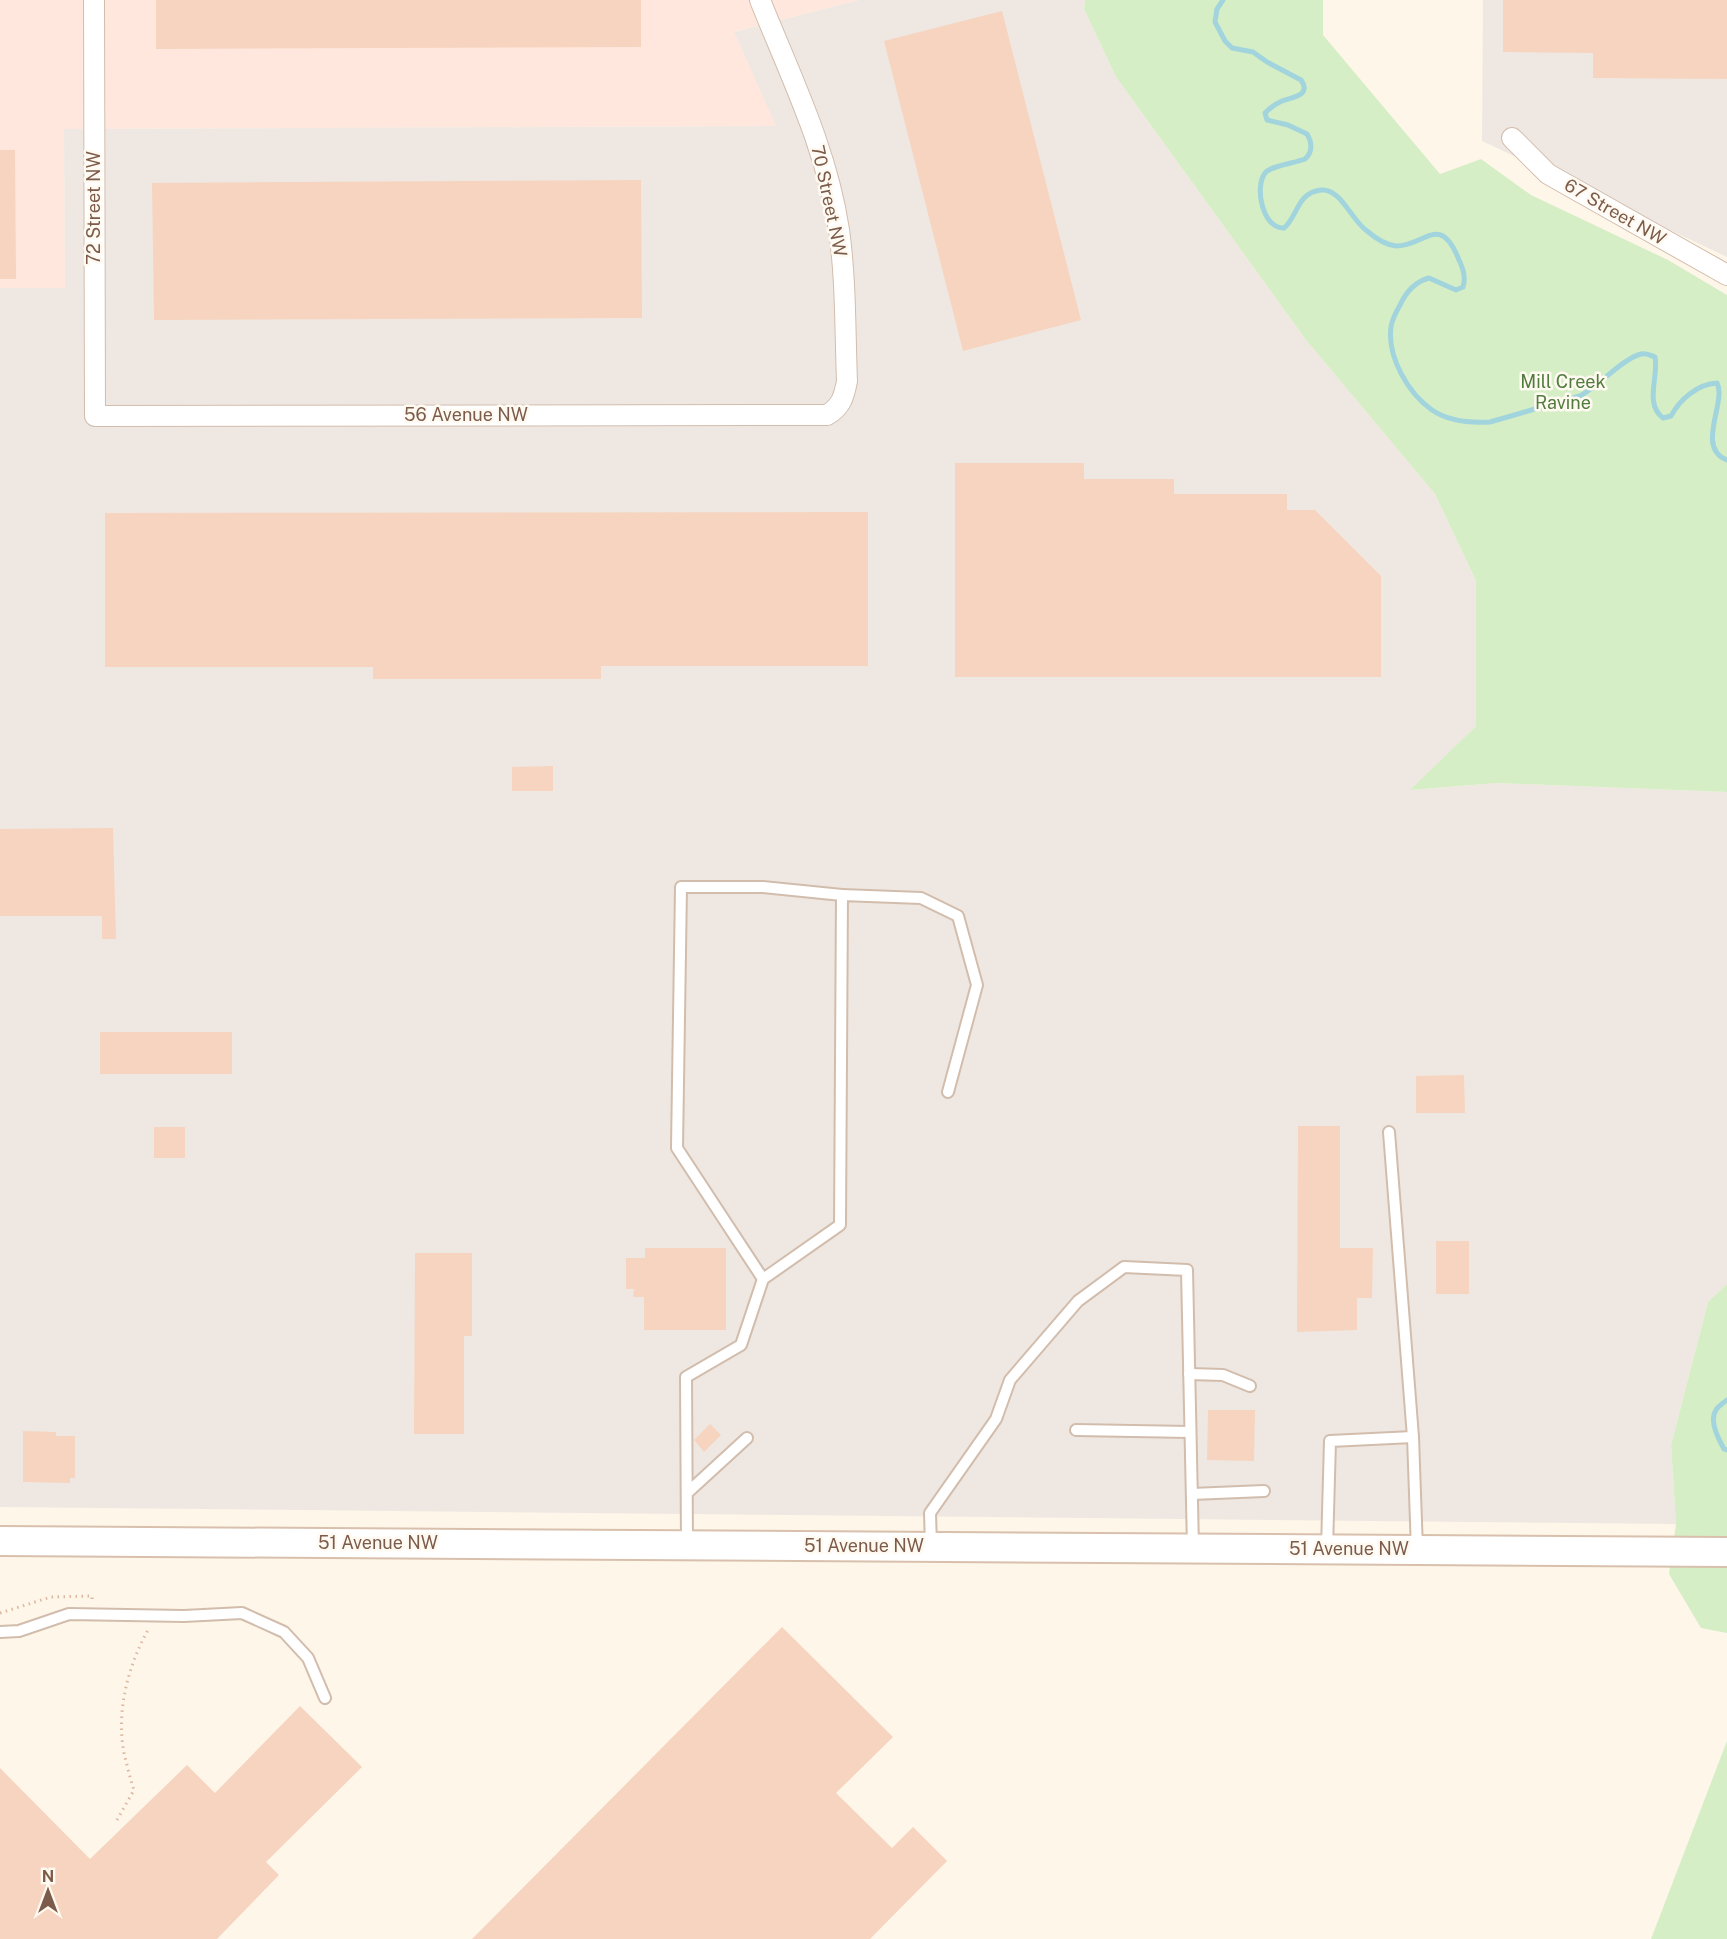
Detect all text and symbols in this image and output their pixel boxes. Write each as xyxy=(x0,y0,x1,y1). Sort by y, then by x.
street label: 70 Street NW xyxy=(807,143,852,259)
street label: 72 Street NW xyxy=(83,151,104,265)
street label: 67 Street NW xyxy=(1561,174,1670,249)
park label: Mill Creek Ravine xyxy=(1520,371,1606,413)
street label: 56 Avenue NW xyxy=(404,404,528,425)
street label: 51 Avenue NW xyxy=(318,1532,438,1553)
street label: 51 Avenue NW xyxy=(804,1535,924,1556)
street label: 51 Avenue NW xyxy=(1289,1538,1409,1559)
north arrow xyxy=(18,1861,78,1921)
text: N xyxy=(42,1867,54,1886)

